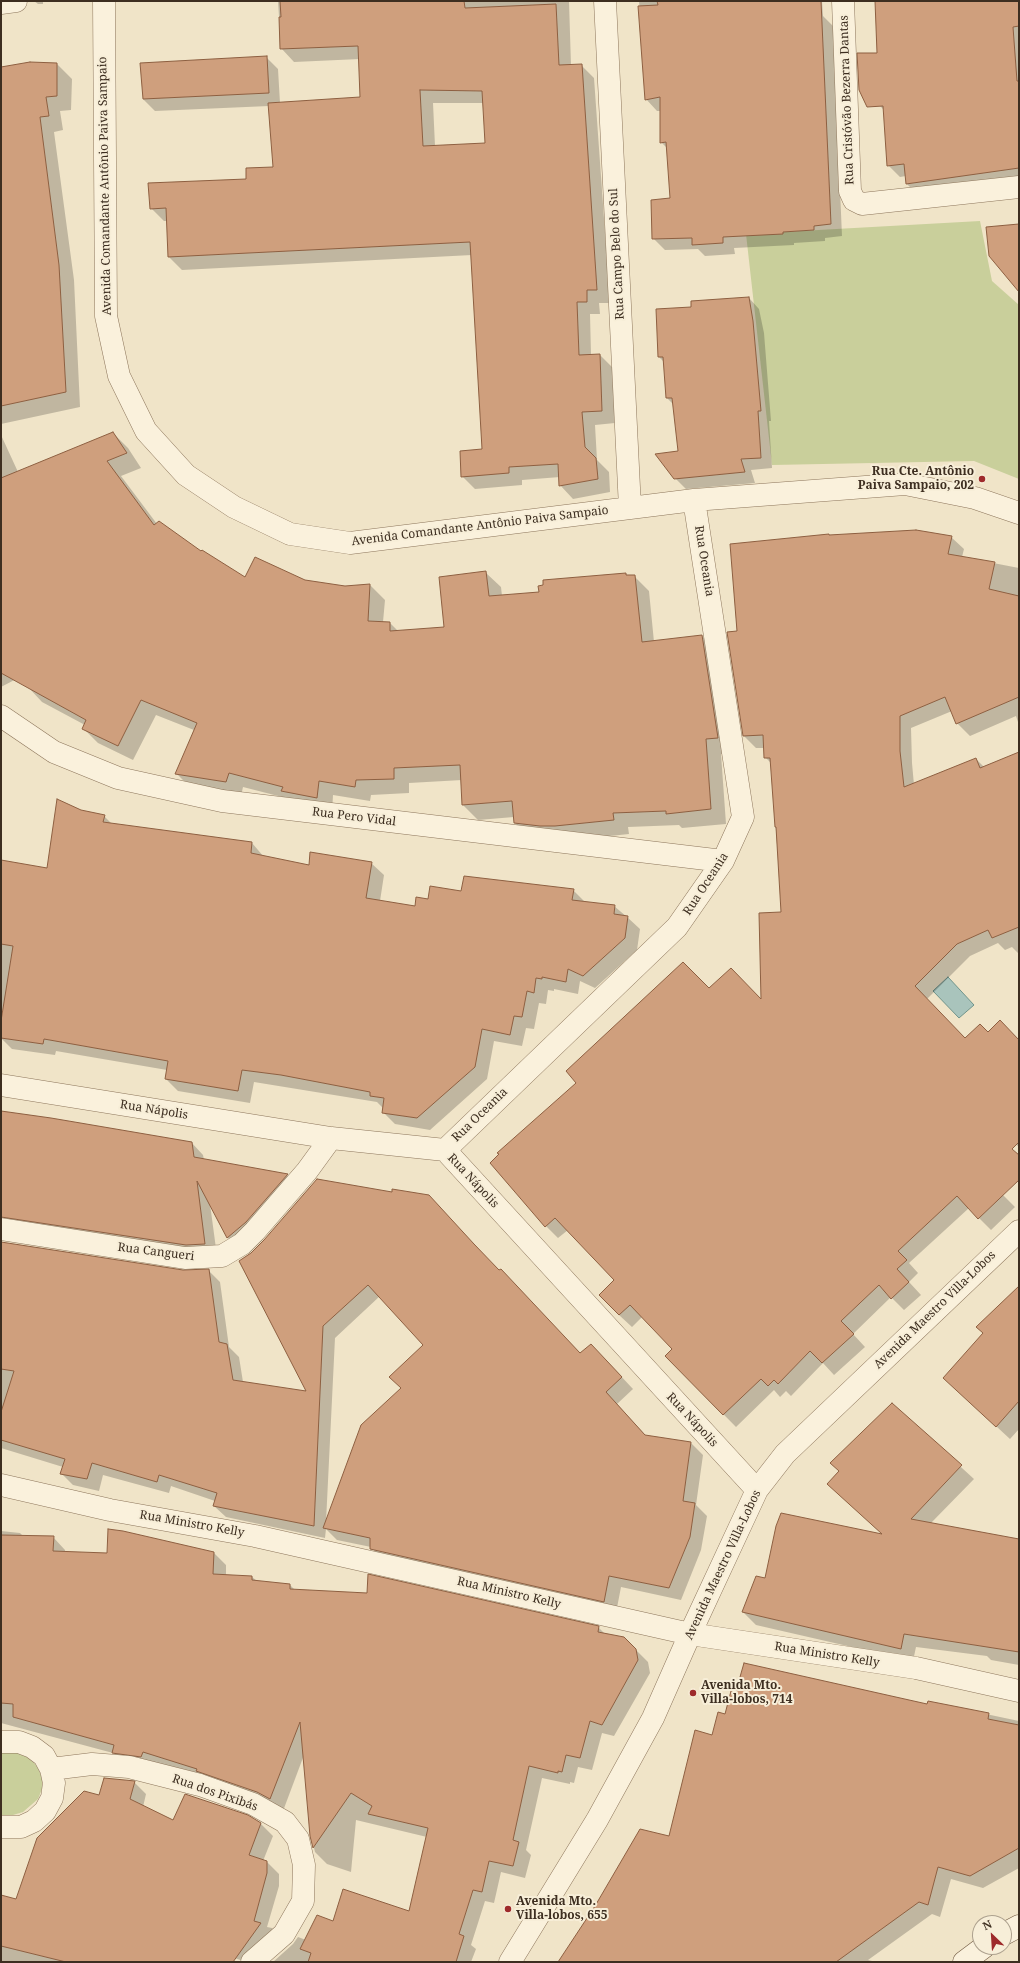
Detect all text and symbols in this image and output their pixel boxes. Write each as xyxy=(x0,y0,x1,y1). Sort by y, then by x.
street label: Rua Cristóvão Bezerra Dantas xyxy=(837,15,857,185)
street label: Avenida Comandante Antônio Paiva Sampaio xyxy=(96,56,114,316)
street label: Rua Campo Belo do Sul xyxy=(606,188,628,320)
place label: Rua Cte. Antônio Paiva Sampaio, 202 xyxy=(858,465,974,493)
marker: Rua Cte. Antônio Paiva Sampaio, 202 xyxy=(977,474,987,484)
street label: Avenida Comandante Antônio Paiva Sampaio xyxy=(351,503,609,549)
street label: Rua Oceania xyxy=(691,524,717,598)
street label: Rua Pero Vidal xyxy=(311,805,397,829)
street label: Rua Oceania xyxy=(680,850,732,918)
street label: Rua Oceania xyxy=(449,1085,511,1145)
street label: Rua Nápolis xyxy=(119,1098,189,1122)
street label: Rua Nápolis xyxy=(444,1151,502,1211)
street label: Rua Cangueri xyxy=(117,1240,195,1264)
street label: Avenida Maestro Villa-Lobos xyxy=(871,1248,999,1372)
street label: Rua Nápolis xyxy=(663,1390,721,1450)
street label: Avenida Maestro Villa-Lobos xyxy=(682,1488,764,1642)
street label: Rua Ministro Kelly xyxy=(138,1508,246,1540)
street label: Rua Ministro Kelly xyxy=(456,1574,562,1612)
street label: Rua Ministro Kelly xyxy=(773,1640,881,1670)
place label: Avenida Mto. Villa-lobos, 714 xyxy=(701,1679,792,1707)
marker: Avenida Mto. Villa-lobos, 714 xyxy=(688,1688,698,1698)
street label: Rua dos Pixibás xyxy=(170,1772,260,1814)
place label: Avenida Mto. Villa-lobos, 655 xyxy=(516,1895,607,1923)
marker: Avenida Mto. Villa-lobos, 655 xyxy=(503,1904,513,1914)
north arrow xyxy=(972,1915,1012,1955)
text: N xyxy=(980,1916,994,1933)

